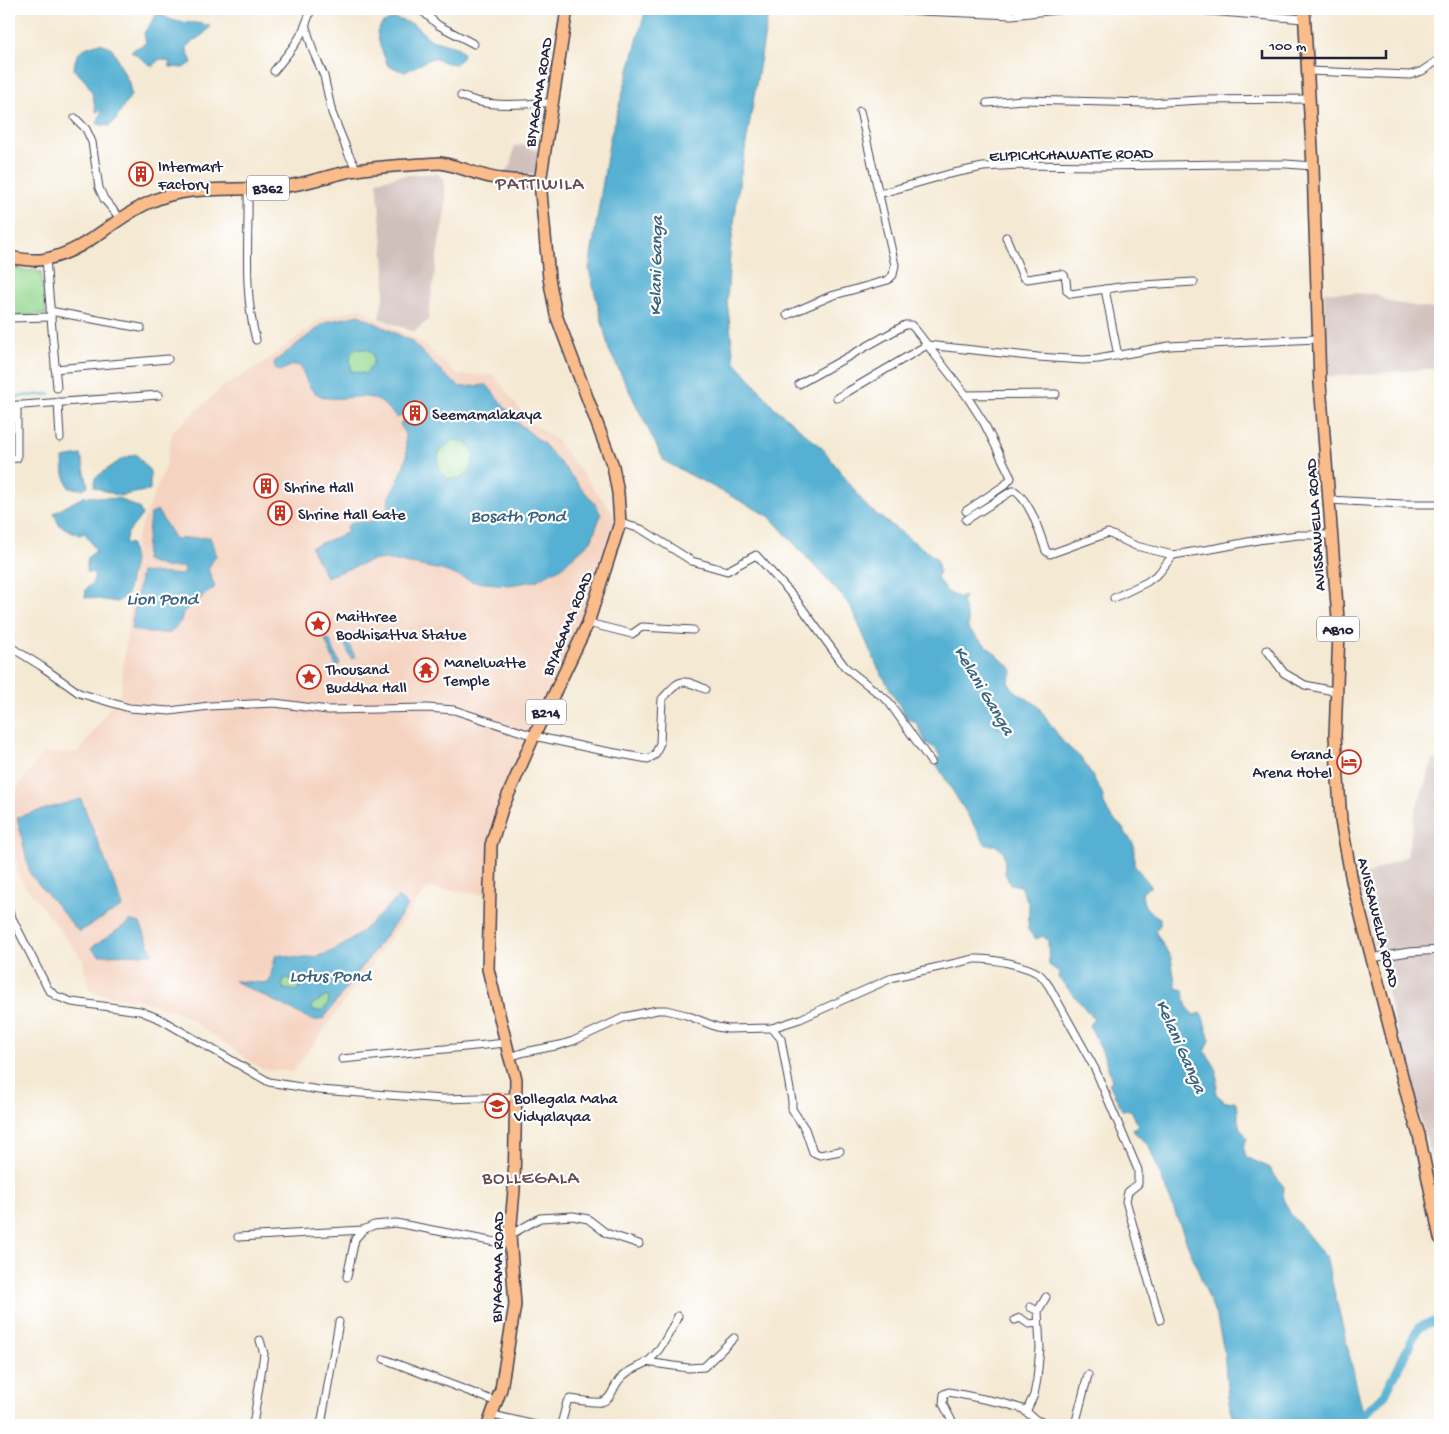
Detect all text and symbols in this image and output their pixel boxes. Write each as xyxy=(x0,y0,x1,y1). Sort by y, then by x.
scale bar xyxy=(1262,28,1385,60)
street label: BIYAGAMA ROAD xyxy=(522,36,559,150)
text: 100 m xyxy=(1268,38,1307,56)
street label: ELIPICHCHAWATTE ROAD xyxy=(989,146,1154,167)
place label: Intermart Factory xyxy=(157,159,224,196)
building icon: Intermart Factory xyxy=(128,161,154,187)
district label: PATTIWILA xyxy=(495,174,585,197)
road number: B362 xyxy=(247,176,289,200)
water label: Kelani Ganga xyxy=(646,215,669,316)
building icon: Seemamalakaya xyxy=(402,400,428,426)
place label: Seemamalakaya xyxy=(432,407,543,426)
street label: AVISSAWELLA ROAD xyxy=(1303,457,1332,592)
building icon: Shrine Hall xyxy=(253,473,279,499)
place label: Shrine Hall xyxy=(284,480,354,499)
building icon: Shrine Hall Gate xyxy=(267,500,293,526)
place label: Shrine Hall Gate xyxy=(298,507,406,526)
water label: Bosath Pond xyxy=(471,507,568,528)
street label: BIYAGAMA ROAD xyxy=(539,569,599,680)
water label: Lion Pond xyxy=(126,590,200,611)
place label: Maithree Bodhisattva Statue xyxy=(335,609,467,646)
place icon: Maithree Bodhisattva Statue xyxy=(305,611,331,637)
road number: AB10 xyxy=(1317,616,1359,642)
water label: Kelani Ganga xyxy=(948,643,1018,740)
place label: Manelwatte Temple xyxy=(443,655,527,692)
temple icon: Manelwatte Temple xyxy=(413,657,439,683)
place label: Thousand Buddha Hall xyxy=(325,662,407,699)
place icon: Thousand Buddha Hall xyxy=(296,664,322,690)
road number: B214 xyxy=(526,700,566,724)
place label: Grand Arena Hotel xyxy=(1253,747,1334,784)
hotel icon: Grand Arena Hotel xyxy=(1336,749,1362,775)
street label: AVISSAWELLA ROAD xyxy=(1351,856,1402,990)
water label: Lotus Pond xyxy=(290,967,373,988)
water label: Kelani Ganga xyxy=(1150,997,1210,1098)
place label: Bollegala Maha Vidyalayaa xyxy=(513,1091,619,1128)
school or university icon: Bollegala Maha Vidyalayaa xyxy=(484,1093,510,1119)
district label: BOLLEGALA xyxy=(481,1168,580,1191)
street label: BIYAGAMA ROAD xyxy=(489,1211,510,1324)

